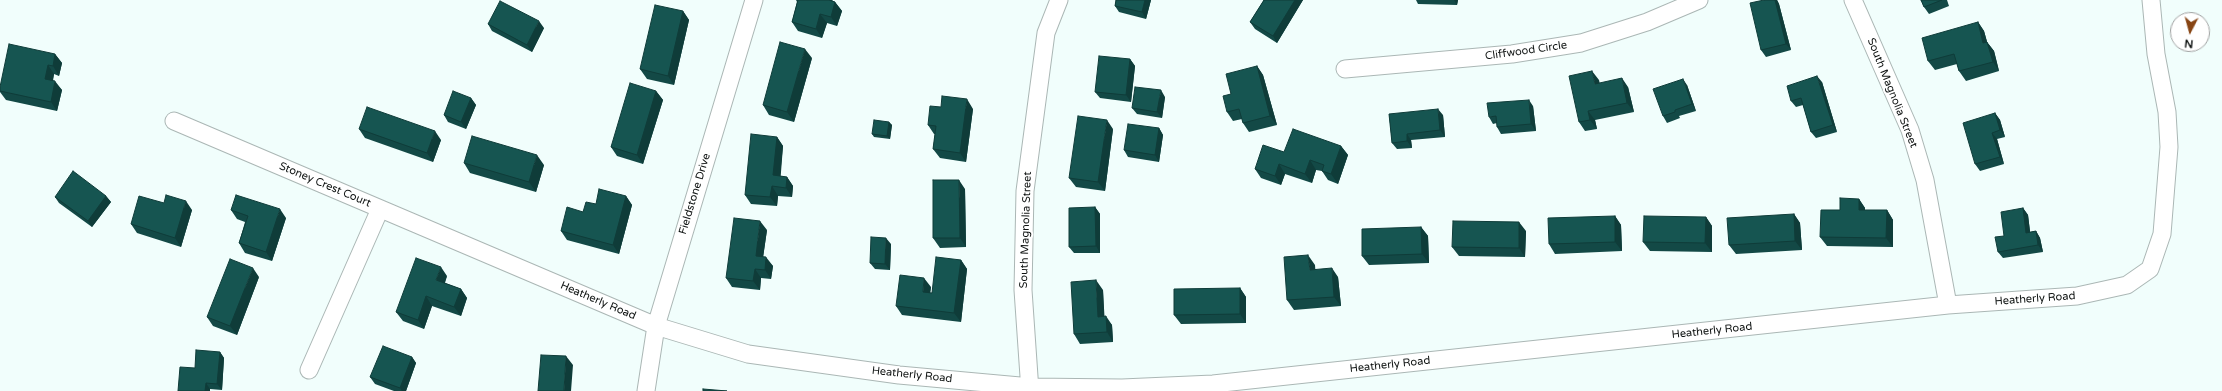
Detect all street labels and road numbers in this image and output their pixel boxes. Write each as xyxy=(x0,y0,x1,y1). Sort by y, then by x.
street label: South Magnolia Street xyxy=(1864,36,1920,150)
street label: Cliffwood Circle xyxy=(1484,39,1568,63)
street label: Fieldstone Drive xyxy=(676,152,714,236)
street label: Stoney Crest Court xyxy=(277,160,373,210)
street label: South Magnolia Street xyxy=(1017,171,1035,289)
street label: Heatherly Road xyxy=(558,279,638,323)
street label: Heatherly Road xyxy=(1994,290,2076,308)
street label: Heatherly Road xyxy=(1671,320,1753,342)
street label: Heatherly Road xyxy=(1349,354,1431,376)
street label: Heatherly Road xyxy=(871,364,953,386)

